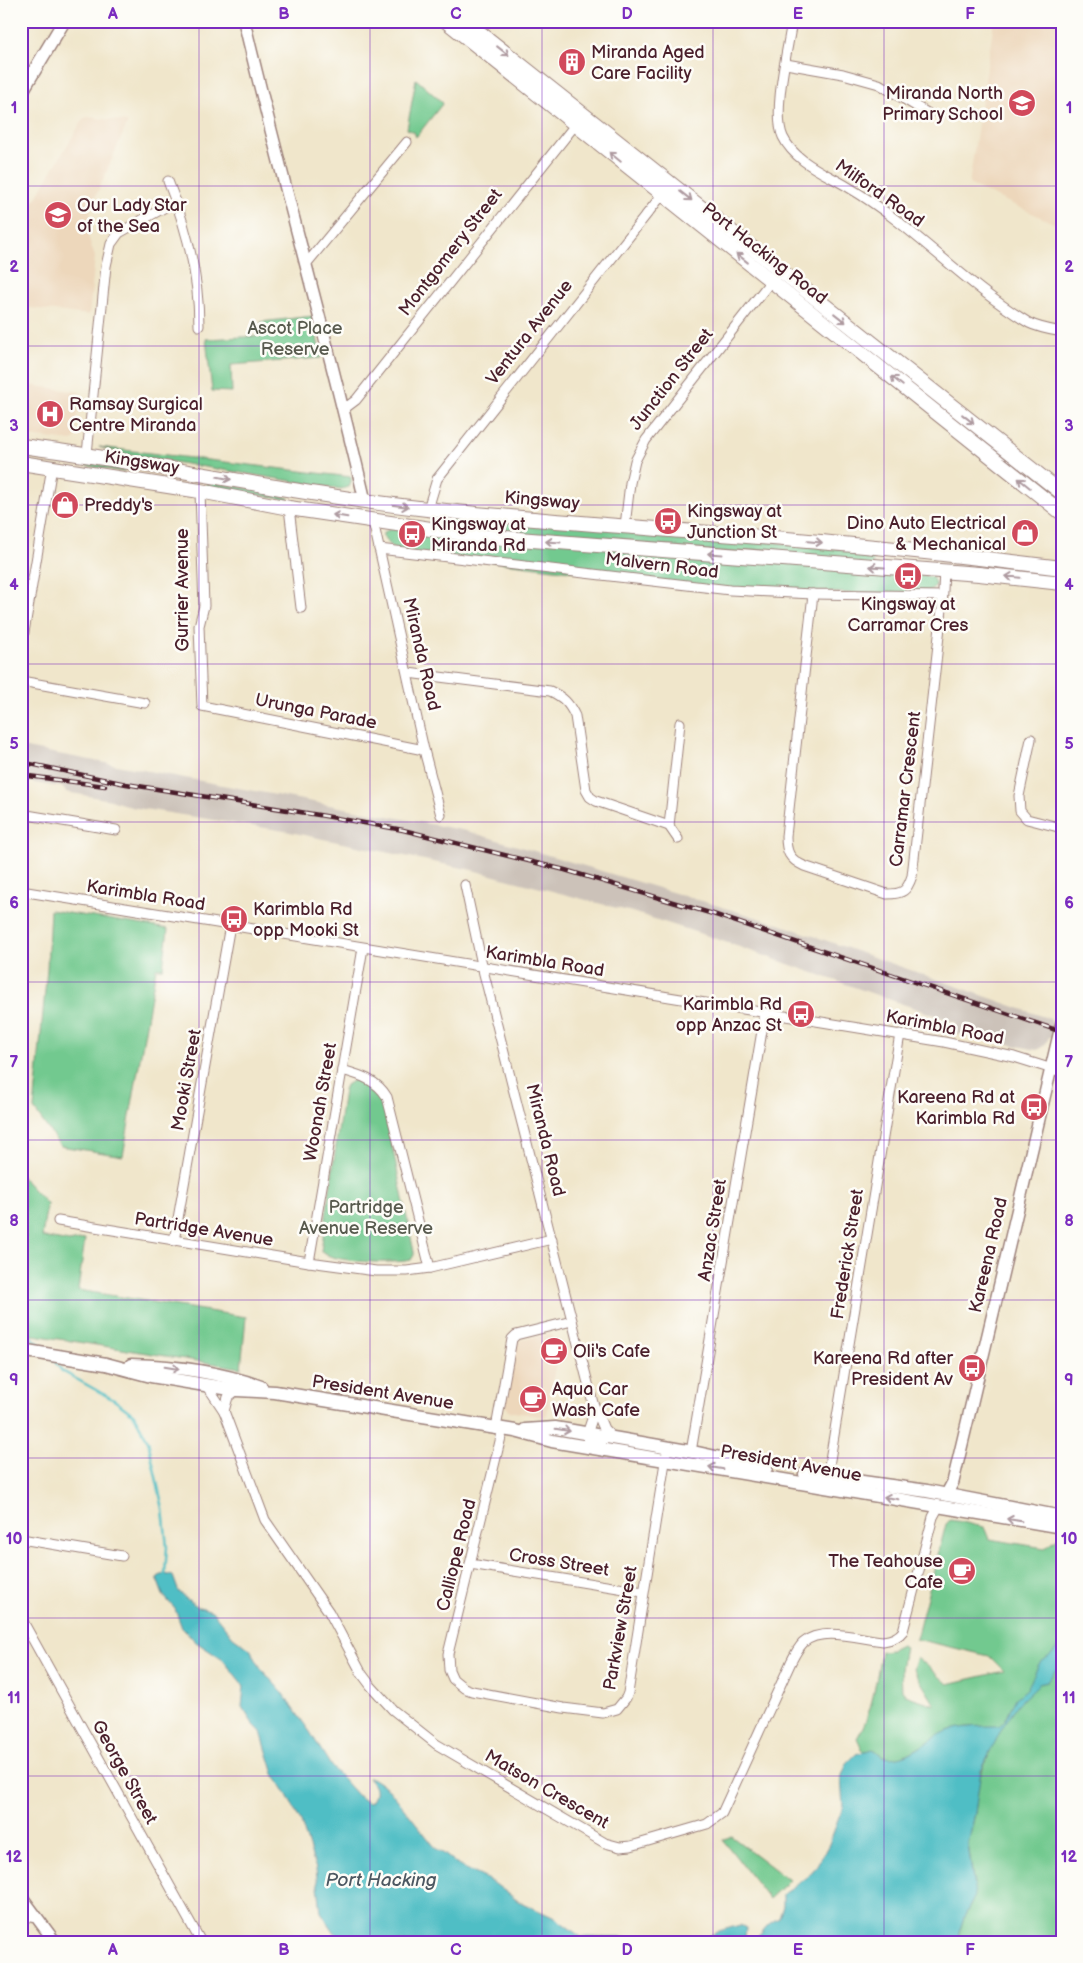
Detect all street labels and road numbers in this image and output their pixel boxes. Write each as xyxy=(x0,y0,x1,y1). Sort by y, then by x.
street label: Milford Road xyxy=(831,155,928,232)
street label: Montgomery Street xyxy=(394,184,507,320)
street label: Port Hacking Road xyxy=(698,198,831,309)
street label: Ventura Avenue xyxy=(482,275,577,389)
street label: Junction Street xyxy=(625,324,718,434)
street label: Kingsway xyxy=(103,446,182,479)
street label: Kingsway xyxy=(503,487,581,514)
street label: Gurrier Avenue xyxy=(172,528,193,652)
street label: Malvern Road xyxy=(604,548,720,583)
street label: Miranda Road xyxy=(398,596,445,713)
street label: Urunga Parade xyxy=(253,689,379,734)
street label: Carramar Crescent xyxy=(886,710,926,868)
street label: Karimbla Road xyxy=(85,876,207,915)
street label: Karimbla Road xyxy=(484,942,606,981)
street label: Karimbla Road xyxy=(884,1006,1006,1049)
street label: Mooki Street xyxy=(167,1027,206,1133)
street label: Woonah Street xyxy=(300,1041,341,1163)
street label: Miranda Road xyxy=(521,1082,570,1199)
street label: Anzac Street xyxy=(694,1177,731,1283)
street label: Frederick Street xyxy=(827,1187,868,1321)
street label: Kareena Road xyxy=(965,1195,1012,1315)
street label: Partridge Avenue xyxy=(133,1208,275,1251)
street label: President Avenue xyxy=(311,1371,456,1414)
street label: President Avenue xyxy=(719,1441,864,1486)
street label: Calliope Road xyxy=(432,1497,481,1613)
street label: Cross Street xyxy=(507,1544,611,1581)
street label: Parkview Street xyxy=(599,1564,642,1692)
street label: George Street xyxy=(87,1717,162,1828)
street label: Matson Crescent xyxy=(481,1745,613,1834)

